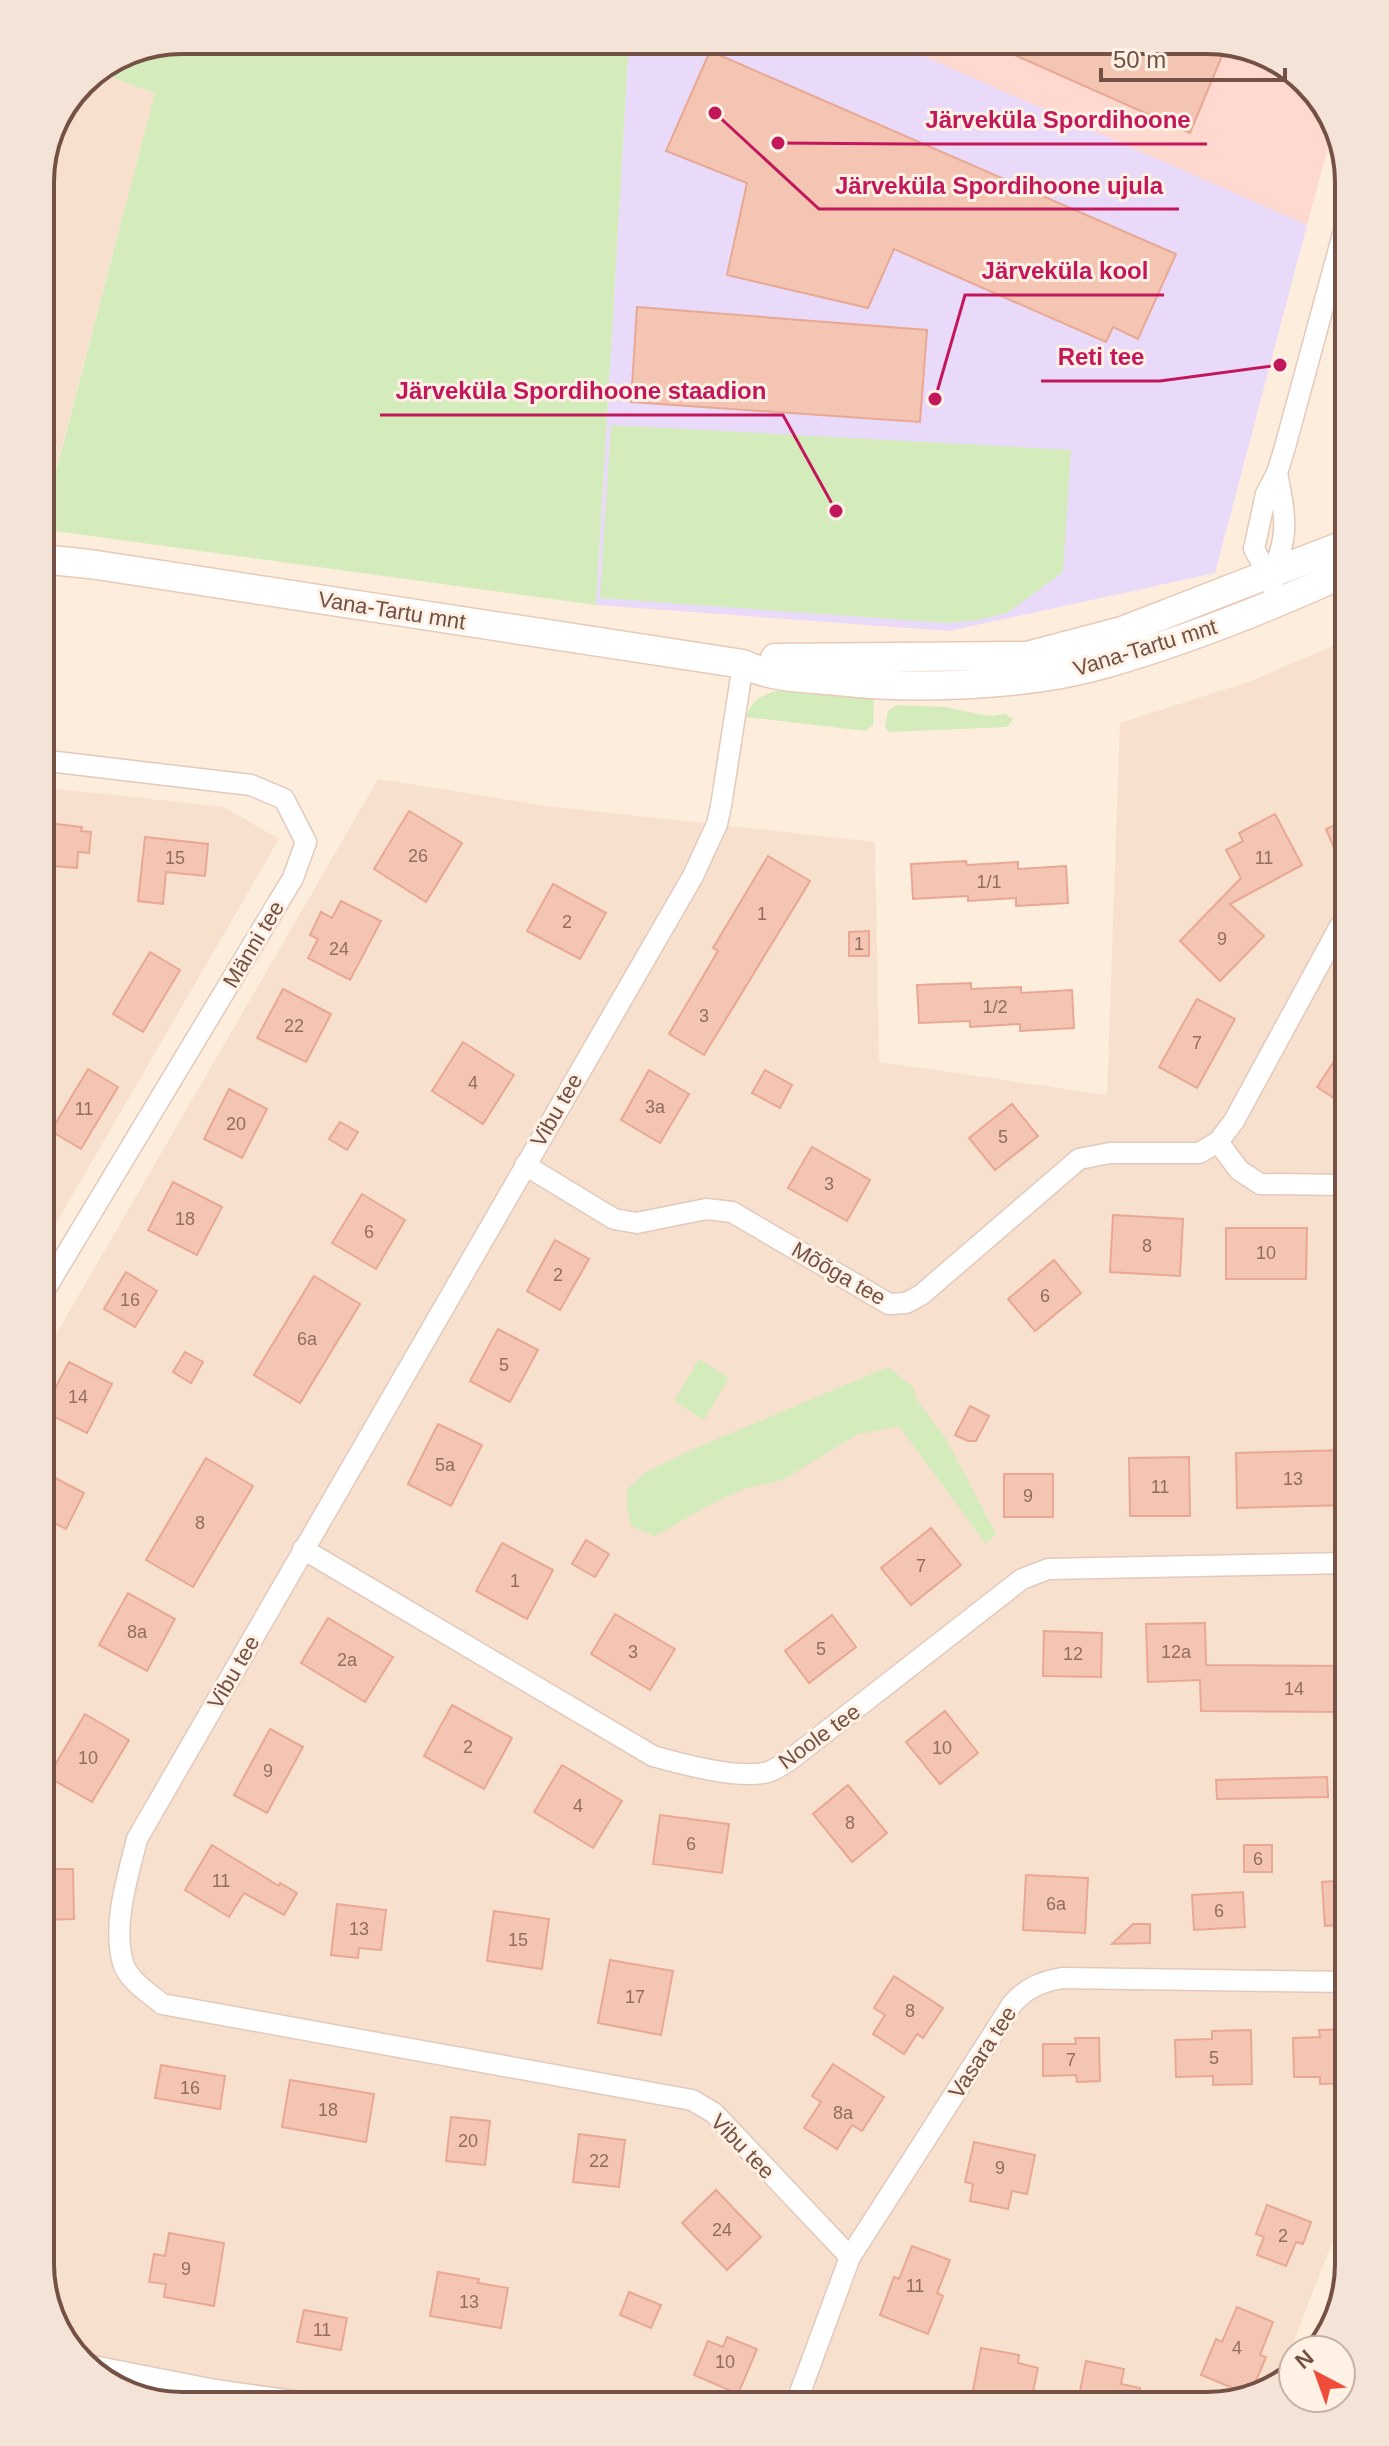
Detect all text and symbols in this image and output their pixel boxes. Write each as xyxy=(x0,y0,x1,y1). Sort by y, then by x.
scale bar xyxy=(1101,32,1285,82)
text: 50 m xyxy=(1113,46,1166,73)
callout: Järveküla Spordihoone xyxy=(909,96,1207,144)
text: Järveküla Spordihoone xyxy=(925,106,1191,133)
callout: Järveküla Spordihoone ujula xyxy=(819,161,1179,209)
text: Järveküla Spordihoone ujula xyxy=(835,172,1164,199)
callout: Järveküla kool xyxy=(965,247,1164,295)
text: Järveküla kool xyxy=(982,257,1148,284)
callout: Reti tee xyxy=(1041,333,1160,381)
text: Reti tee xyxy=(1058,343,1144,370)
callout: Järveküla Spordihoone staadion xyxy=(380,367,783,415)
text: Järveküla Spordihoone staadion xyxy=(396,377,766,404)
street label: Vana-Tartu mnt xyxy=(316,587,467,634)
street label: Vana-Tartu mnt xyxy=(1070,614,1220,681)
house number: 26 xyxy=(408,846,428,866)
house number: 15 xyxy=(165,848,185,868)
house number: 11 xyxy=(1255,848,1273,868)
house number: 1/1 xyxy=(976,872,1002,892)
street label: Männi tee xyxy=(218,896,289,992)
house number: 1 xyxy=(757,904,767,924)
house number: 2 xyxy=(562,912,572,932)
house number: 9 xyxy=(1217,929,1227,949)
house number: 1 xyxy=(854,934,864,954)
house number: 24 xyxy=(329,939,349,959)
house number: 1/2 xyxy=(982,997,1008,1017)
house number: 3 xyxy=(699,1006,709,1026)
house number: 22 xyxy=(284,1016,304,1036)
house number: 7 xyxy=(1192,1033,1202,1053)
street label: Vibu tee xyxy=(526,1069,587,1151)
house number: 4 xyxy=(468,1073,478,1093)
house number: 3a xyxy=(645,1097,666,1117)
house number: 11 xyxy=(75,1099,93,1119)
house number: 20 xyxy=(226,1114,246,1134)
house number: 5 xyxy=(998,1127,1008,1147)
house number: 3 xyxy=(824,1174,834,1194)
house number: 18 xyxy=(175,1209,195,1229)
house number: 6 xyxy=(364,1222,374,1242)
house number: 8 xyxy=(1142,1236,1152,1256)
street label: Mõõga tee xyxy=(787,1237,890,1310)
house number: 10 xyxy=(1256,1243,1276,1263)
house number: 2 xyxy=(553,1265,563,1285)
house number: 6 xyxy=(1040,1286,1050,1306)
house number: 16 xyxy=(120,1290,140,1310)
house number: 6a xyxy=(297,1329,318,1349)
house number: 5 xyxy=(499,1355,509,1375)
house number: 14 xyxy=(68,1387,88,1407)
house number: 5a xyxy=(435,1455,456,1475)
house number: 13 xyxy=(1283,1469,1303,1489)
house number: 11 xyxy=(1151,1477,1169,1497)
house number: 9 xyxy=(1023,1486,1033,1506)
house number: 8 xyxy=(195,1513,205,1533)
house number: 7 xyxy=(916,1556,926,1576)
house number: 1 xyxy=(510,1571,520,1591)
house number: 8a xyxy=(127,1622,148,1642)
street label: Vibu tee xyxy=(203,1631,264,1713)
house number: 5 xyxy=(816,1639,826,1659)
house number: 3 xyxy=(628,1642,638,1662)
house number: 12a xyxy=(1161,1642,1192,1662)
house number: 12 xyxy=(1063,1644,1083,1664)
house number: 2a xyxy=(337,1650,358,1670)
house number: 14 xyxy=(1284,1679,1304,1699)
street label: Noole tee xyxy=(774,1699,865,1774)
house number: 2 xyxy=(463,1737,473,1757)
house number: 10 xyxy=(932,1738,952,1758)
house number: 10 xyxy=(78,1748,98,1768)
house number: 9 xyxy=(263,1761,273,1781)
house number: 4 xyxy=(573,1796,583,1816)
house number: 8 xyxy=(845,1813,855,1833)
house number: 6 xyxy=(686,1834,696,1854)
house number: 6 xyxy=(1253,1849,1263,1869)
house number: 11 xyxy=(212,1871,230,1891)
house number: 6a xyxy=(1046,1894,1067,1914)
house number: 6 xyxy=(1214,1901,1224,1921)
house number: 13 xyxy=(349,1919,369,1939)
house number: 15 xyxy=(508,1930,528,1950)
house number: 17 xyxy=(625,1987,645,2007)
house number: 8 xyxy=(905,2001,915,2021)
street label: Vasara tee xyxy=(943,2002,1021,2103)
house number: 5 xyxy=(1209,2048,1219,2068)
house number: 7 xyxy=(1066,2050,1076,2070)
house number: 16 xyxy=(180,2078,200,2098)
house number: 18 xyxy=(318,2100,338,2120)
house number: 8a xyxy=(833,2103,854,2123)
street label: Vibu tee xyxy=(706,2109,780,2184)
house number: 20 xyxy=(458,2131,478,2151)
house number: 22 xyxy=(589,2151,609,2171)
house number: 9 xyxy=(995,2158,1005,2178)
house number: 24 xyxy=(712,2220,732,2240)
house number: 2 xyxy=(1278,2226,1288,2246)
house number: 9 xyxy=(181,2259,191,2279)
house number: 11 xyxy=(906,2276,924,2296)
house number: 13 xyxy=(459,2292,479,2312)
house number: 11 xyxy=(313,2320,331,2340)
north arrow xyxy=(1277,2334,1357,2414)
house number: 4 xyxy=(1232,2338,1242,2358)
text: N xyxy=(1290,2345,1318,2374)
house number: 10 xyxy=(715,2352,735,2372)

